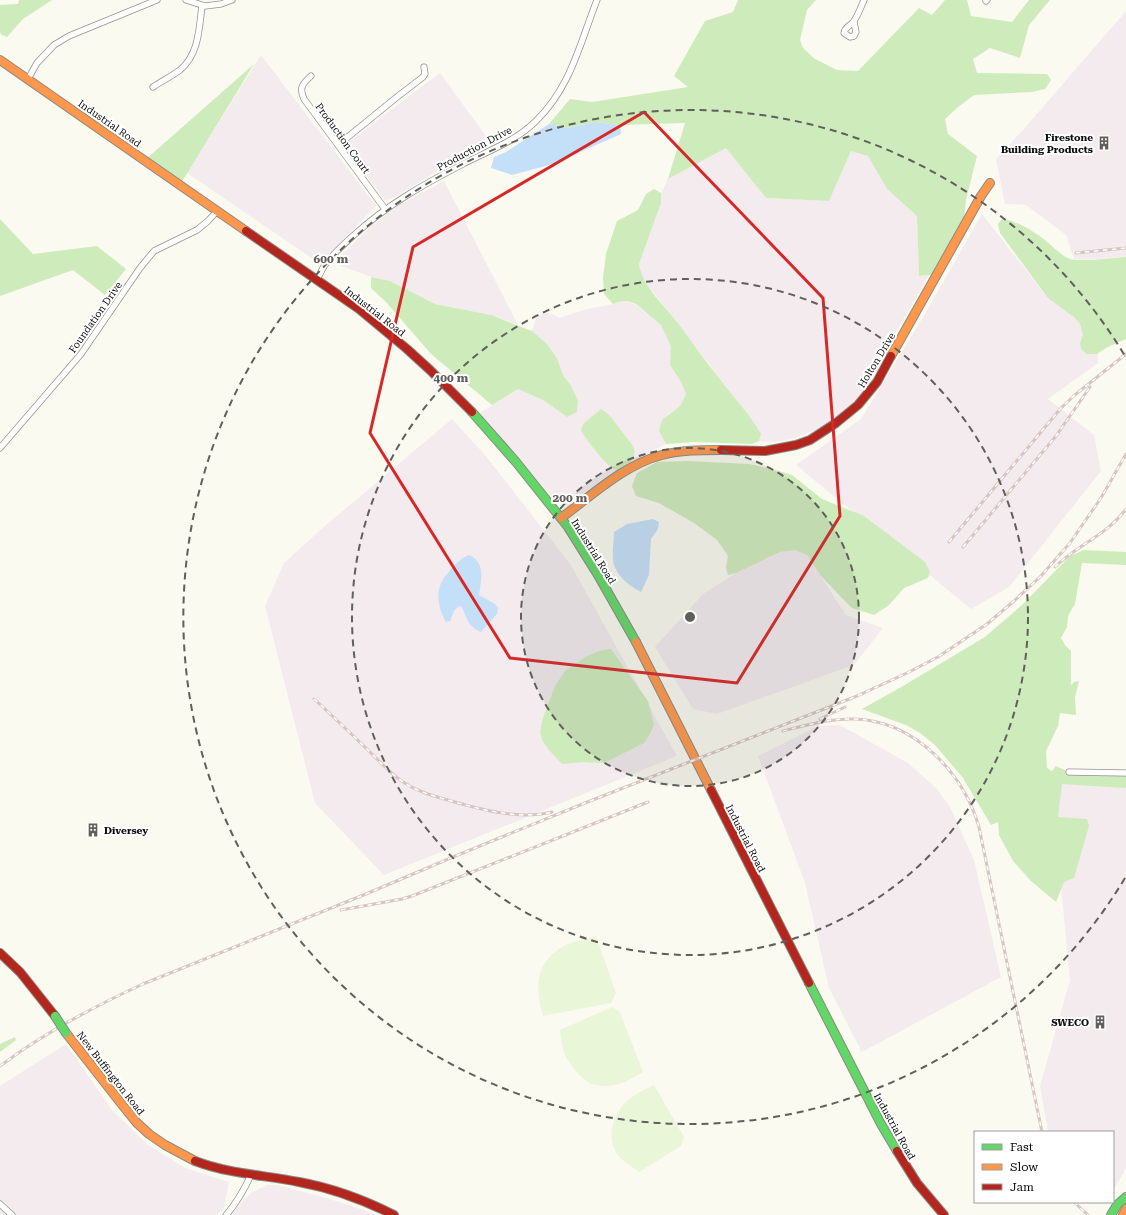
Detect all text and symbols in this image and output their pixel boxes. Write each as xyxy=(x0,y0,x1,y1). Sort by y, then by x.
street label: Industrial Road xyxy=(76,98,144,150)
street label: Production Court xyxy=(313,101,372,176)
street label: Production Drive xyxy=(435,124,514,173)
place label: Firestone Building Products xyxy=(1001,132,1093,155)
building icon: Firestone Building Products xyxy=(1096,135,1112,151)
text: 600 m xyxy=(314,252,349,266)
street label: Foundation Drive xyxy=(67,279,124,355)
street label: Industrial Road xyxy=(342,284,408,339)
street label: Holton Drive xyxy=(856,330,897,390)
text: 400 m xyxy=(434,371,469,385)
text: 200 m xyxy=(553,491,588,505)
street label: Industrial Road xyxy=(569,517,618,586)
centre of rings xyxy=(683,610,697,624)
street label: Industrial Road xyxy=(724,803,768,874)
building icon: Diversey xyxy=(85,822,101,838)
place label: Diversey xyxy=(104,825,148,836)
building icon: SWECO xyxy=(1092,1014,1108,1030)
place label: SWECO xyxy=(1051,1017,1089,1028)
street label: New Buffington Road xyxy=(75,1030,147,1118)
street label: Industrial Road xyxy=(872,1091,918,1162)
legend xyxy=(974,1131,1114,1203)
text: Fast xyxy=(1010,1140,1034,1154)
text: Slow xyxy=(1010,1160,1038,1174)
text: Jam xyxy=(1010,1180,1034,1194)

